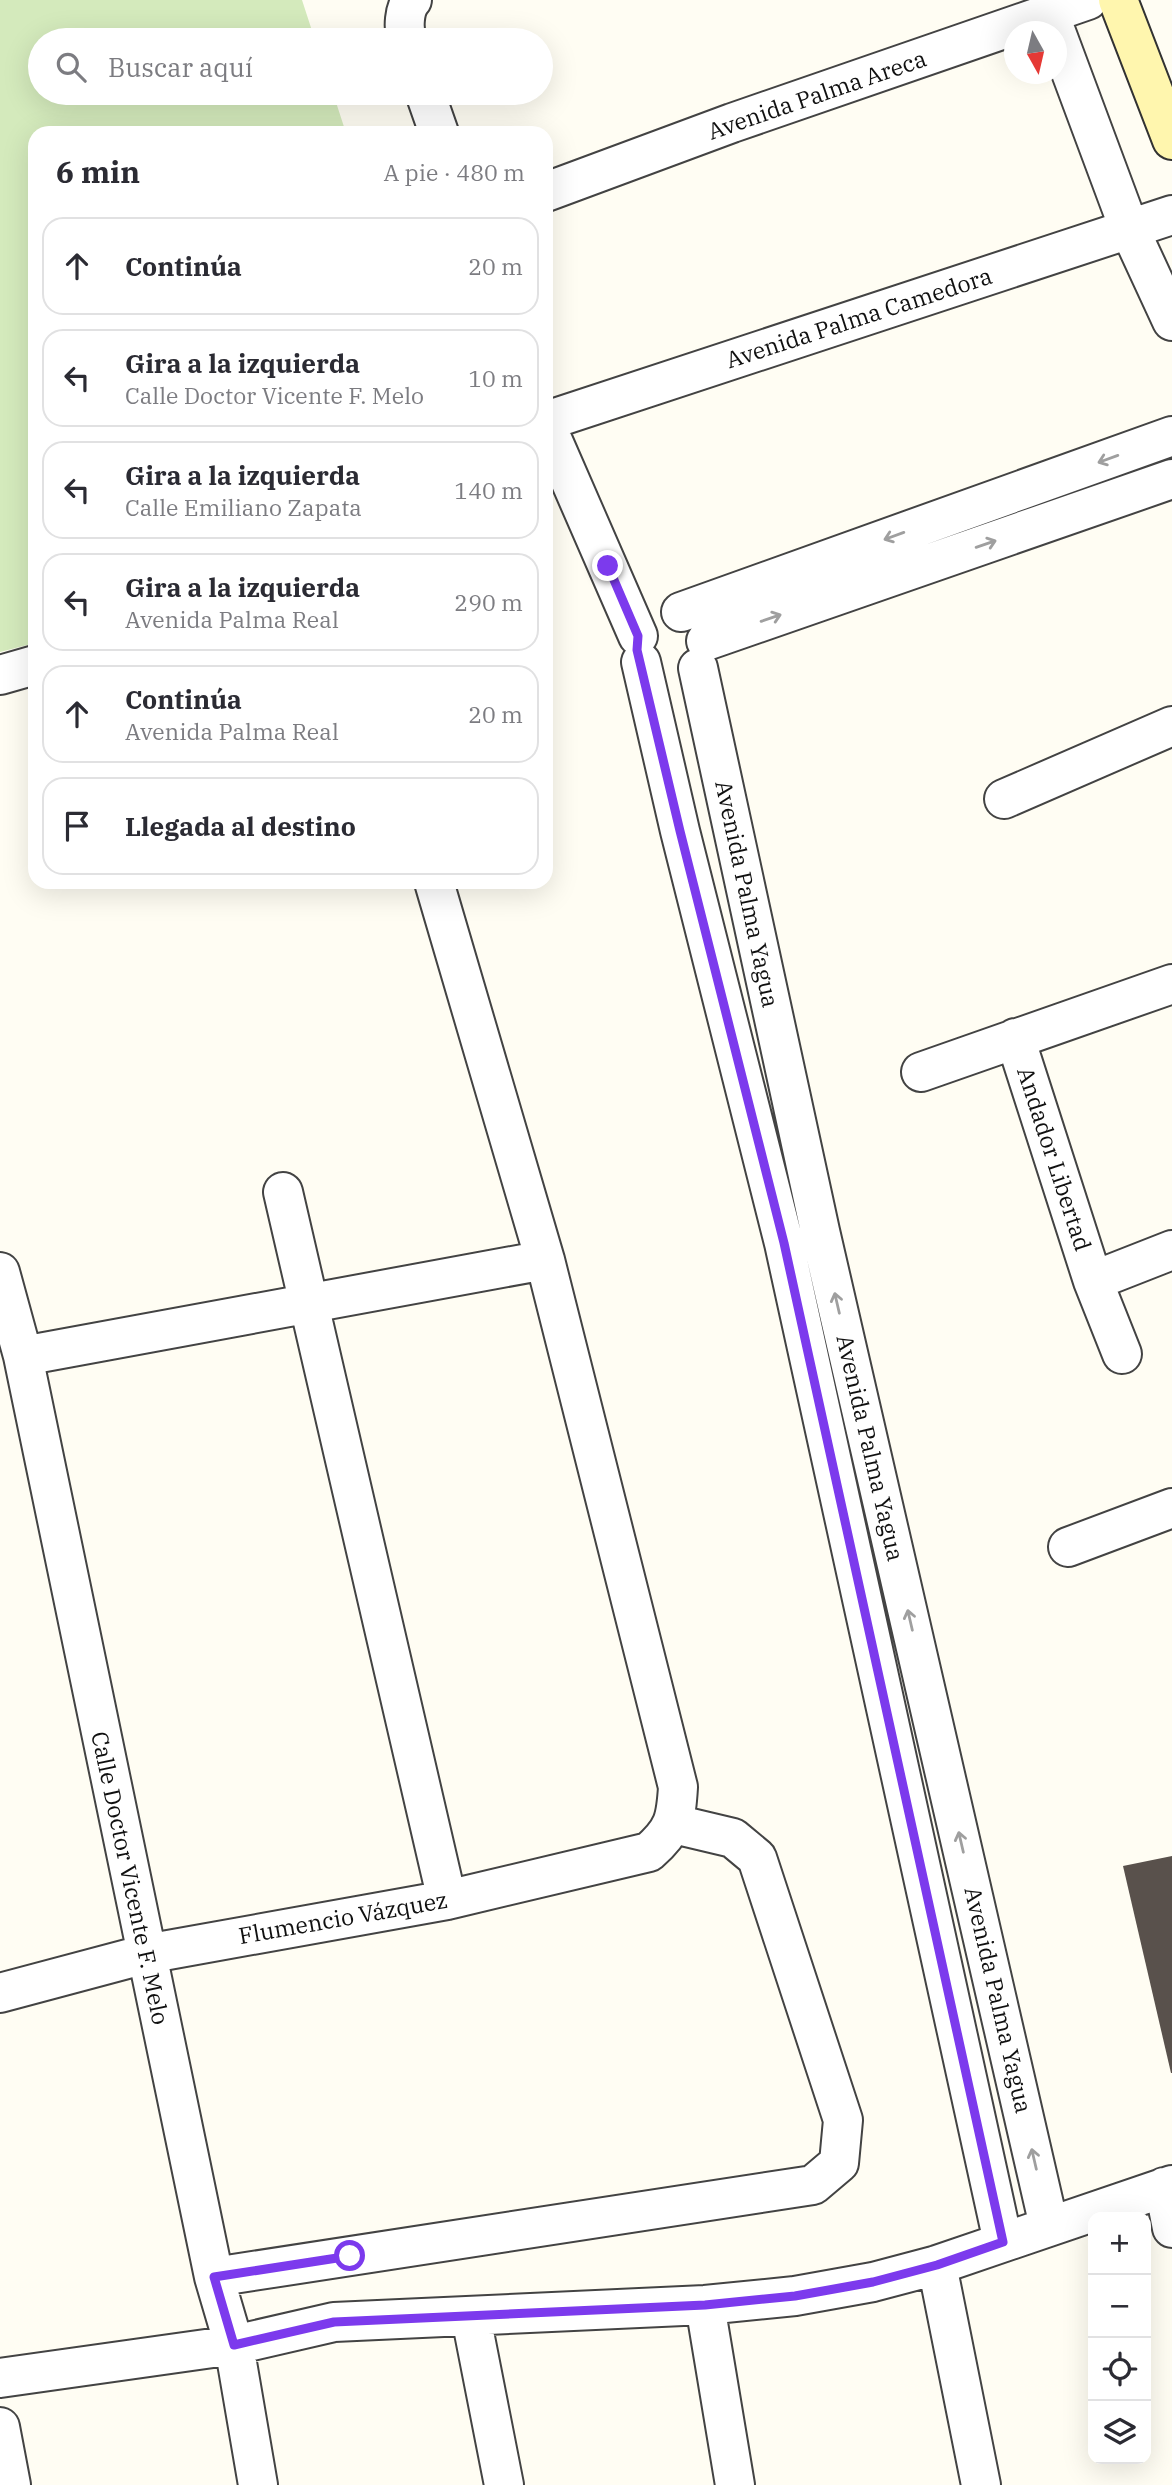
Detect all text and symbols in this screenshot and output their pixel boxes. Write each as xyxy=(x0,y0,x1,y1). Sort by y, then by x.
north arrow xyxy=(1004,21,1067,84)
search box xyxy=(28,28,553,105)
street label: Avenida Palma Areca xyxy=(703,43,930,146)
icon: search xyxy=(52,48,90,86)
text: Buscar aquí xyxy=(108,50,253,84)
text: 6 min xyxy=(56,152,140,191)
text: A pie · 480 m xyxy=(383,157,525,187)
icon: ahead xyxy=(58,247,96,285)
text: Continúa xyxy=(125,249,242,283)
text: 20 m xyxy=(468,251,523,281)
street label: Avenida Palma Camedora xyxy=(722,260,996,374)
text: Gira a la izquierda xyxy=(125,346,360,380)
icon: left xyxy=(58,359,96,397)
text: 10 m xyxy=(468,363,523,393)
text: Calle Doctor Vicente F. Melo xyxy=(125,380,424,410)
one-way arrow xyxy=(1097,454,1119,466)
text: Gira a la izquierda xyxy=(125,458,360,492)
icon: left xyxy=(58,471,96,509)
text: 140 m xyxy=(454,475,523,505)
text: Calle Emiliano Zapata xyxy=(125,492,362,522)
one-way arrow xyxy=(883,531,905,543)
one-way arrow xyxy=(974,537,996,549)
route end xyxy=(592,550,623,581)
text: Gira a la izquierda xyxy=(125,570,360,604)
icon: left xyxy=(58,583,96,621)
text: 290 m xyxy=(454,587,523,617)
text: Avenida Palma Real xyxy=(125,604,339,634)
one-way arrow xyxy=(759,611,781,623)
text: Continúa xyxy=(125,682,242,716)
icon: ahead xyxy=(58,695,96,733)
text: 20 m xyxy=(468,699,523,729)
text: Avenida Palma Real xyxy=(125,716,339,746)
street label: Avenida Palma Yagua xyxy=(709,777,787,1010)
icon: arrive xyxy=(58,807,96,845)
text: Llegada al destino xyxy=(125,809,356,843)
street label: Andador Libertad xyxy=(1011,1063,1099,1255)
one-way arrow xyxy=(830,1292,843,1315)
street label: Avenida Palma Yagua xyxy=(830,1332,912,1564)
one-way arrow xyxy=(903,1609,916,1632)
street label: Calle Doctor Vicente F. Melo xyxy=(85,1728,177,2027)
one-way arrow xyxy=(954,1831,968,1854)
street label: Flumencio Vázquez xyxy=(236,1884,450,1950)
street label: Avenida Palma Yagua xyxy=(958,1884,1040,2116)
one-way arrow xyxy=(1027,2148,1040,2171)
map controls xyxy=(1088,2212,1151,2464)
button: + xyxy=(1088,2212,1151,2275)
route start xyxy=(334,2240,365,2271)
button: − xyxy=(1088,2275,1151,2338)
button: locate xyxy=(1088,2338,1151,2401)
button: layers xyxy=(1088,2401,1151,2464)

